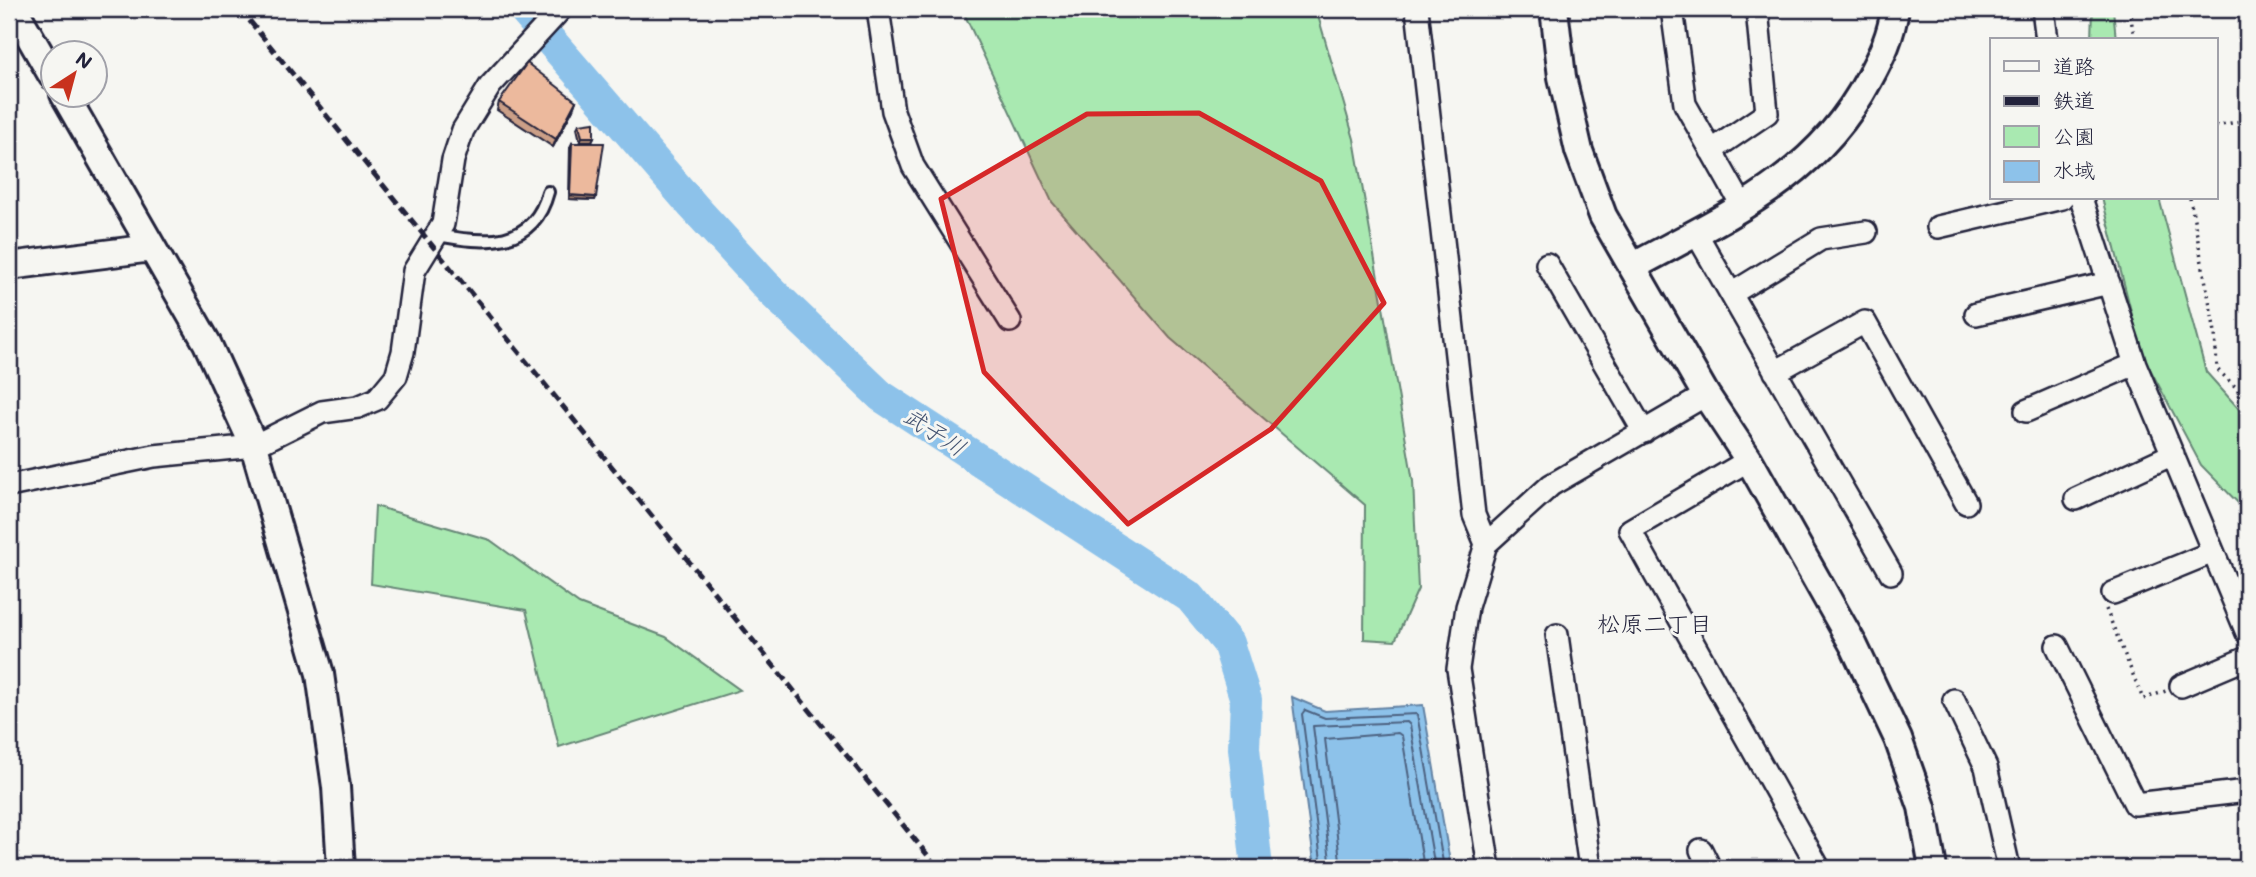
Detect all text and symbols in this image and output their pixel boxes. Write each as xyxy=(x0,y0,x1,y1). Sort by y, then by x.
north arrow xyxy=(38,38,108,108)
legend xyxy=(1990,38,2218,200)
text: N xyxy=(71,45,97,74)
text: 道路 xyxy=(2053,52,2095,79)
text: 鉄道 xyxy=(2053,86,2095,113)
text: 公園 xyxy=(2053,122,2095,149)
text: 水域 xyxy=(2053,156,2095,183)
water label: 武子川 xyxy=(898,400,972,462)
district label: 松原二丁目 xyxy=(1598,608,1713,638)

